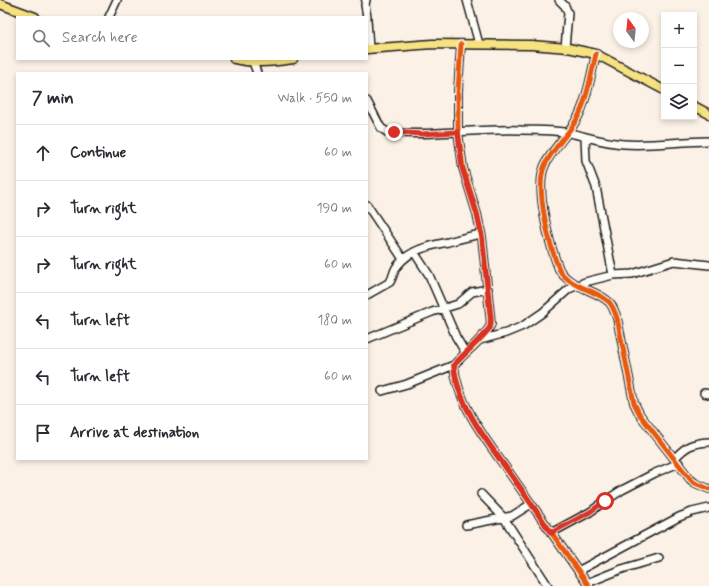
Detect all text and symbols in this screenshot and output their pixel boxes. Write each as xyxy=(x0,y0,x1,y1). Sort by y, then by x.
north arrow xyxy=(613,12,649,48)
map controls xyxy=(661,12,697,120)
button: + xyxy=(661,12,697,48)
search box xyxy=(16,16,368,60)
icon: search xyxy=(30,27,52,49)
text: Search here xyxy=(62,28,138,48)
button: − xyxy=(661,48,697,84)
button: layers xyxy=(661,84,697,120)
text: 7 min xyxy=(32,87,74,109)
text: Walk · 550 m xyxy=(278,90,352,107)
route end xyxy=(385,123,403,141)
icon: ahead xyxy=(32,142,54,164)
text: Continue xyxy=(70,143,126,163)
text: 60 m xyxy=(324,144,352,161)
icon: right xyxy=(32,198,54,220)
text: Turn right xyxy=(70,199,137,219)
text: 190 m xyxy=(317,200,352,217)
icon: right xyxy=(32,254,54,276)
text: Turn right xyxy=(70,255,137,275)
text: 60 m xyxy=(324,256,352,273)
icon: left xyxy=(32,310,54,332)
text: Turn left xyxy=(70,311,130,331)
text: 180 m xyxy=(317,312,352,329)
icon: left xyxy=(32,366,54,388)
text: Turn left xyxy=(70,367,130,387)
text: 60 m xyxy=(324,368,352,385)
icon: arrive xyxy=(32,422,54,444)
text: Arrive at destination xyxy=(70,423,199,443)
route start xyxy=(596,492,614,510)

